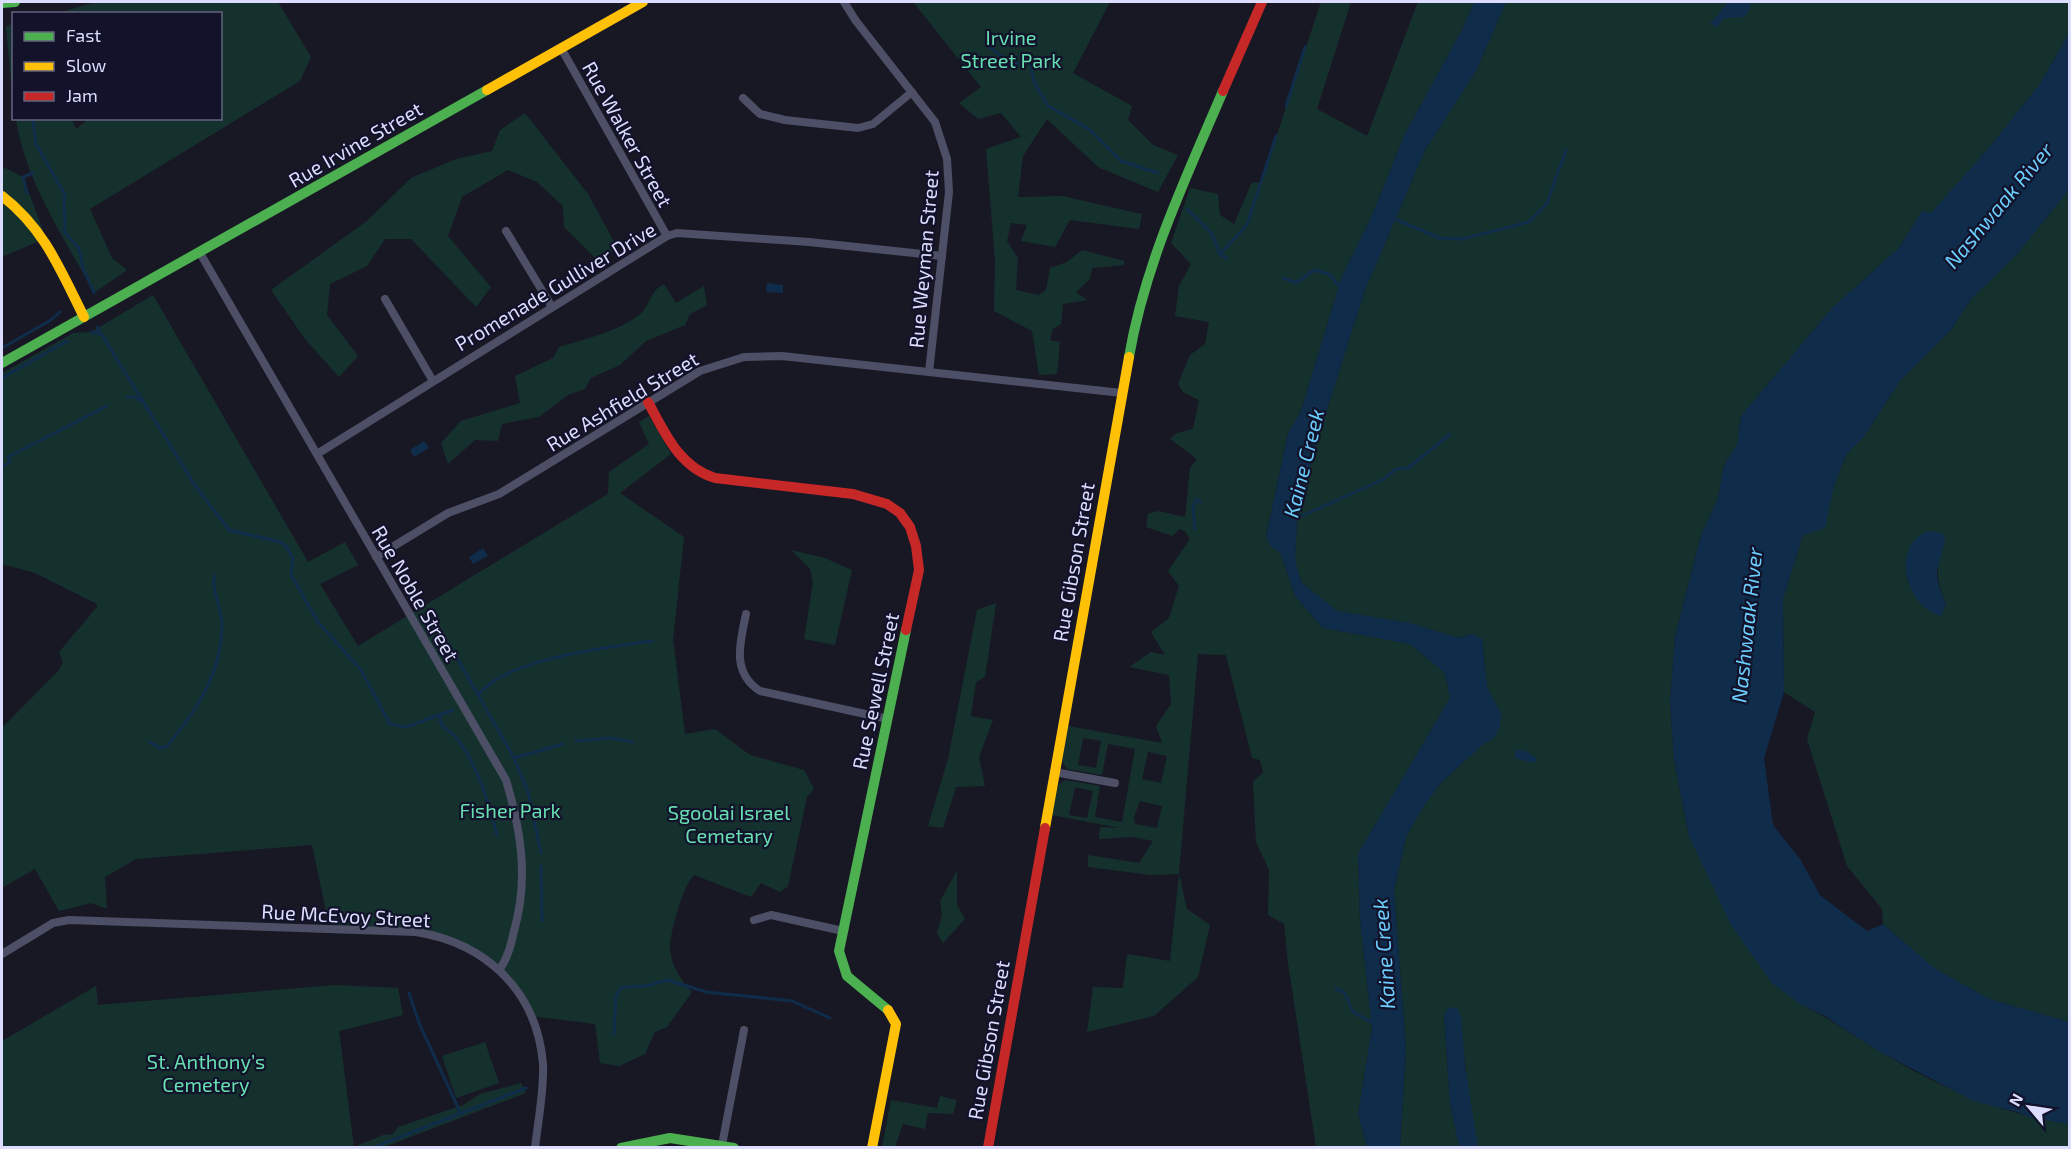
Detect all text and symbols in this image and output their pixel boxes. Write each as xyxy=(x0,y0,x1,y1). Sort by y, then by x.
legend xyxy=(12,12,222,120)
text: Fast xyxy=(66,24,101,46)
park label: Irvine Street Park xyxy=(961,25,1061,72)
text: Slow xyxy=(66,54,107,76)
street label: Rue Walker Street xyxy=(578,57,678,211)
text: Jam xyxy=(66,84,98,106)
street label: Rue Irvine Street xyxy=(284,96,426,192)
water label: Nashwaak River xyxy=(1938,137,2058,273)
street label: Rue Weyman Street xyxy=(903,169,943,349)
street label: Promenade Gulliver Drive xyxy=(450,216,660,356)
street label: Rue Ashfield Street xyxy=(542,346,703,456)
water label: Kaine Creek xyxy=(1277,406,1329,520)
street label: Rue Gibson Street xyxy=(1047,480,1099,643)
street label: Rue Noble Street xyxy=(367,521,465,665)
water label: Nashwaak River xyxy=(1725,545,1767,704)
street label: Rue Sewell Street xyxy=(847,610,903,772)
park label: Fisher Park xyxy=(459,798,561,822)
park label: Sgoolai Israel Cemetary xyxy=(668,800,790,847)
water label: Kaine Creek xyxy=(1367,898,1399,1010)
street label: Rue McEvoy Street xyxy=(261,899,432,931)
street label: Rue Gibson Street xyxy=(962,958,1014,1121)
park label: St. Anthony’s Cemetery xyxy=(147,1049,265,1096)
north arrow xyxy=(1999,1077,2059,1137)
text: N xyxy=(2004,1090,2027,1109)

